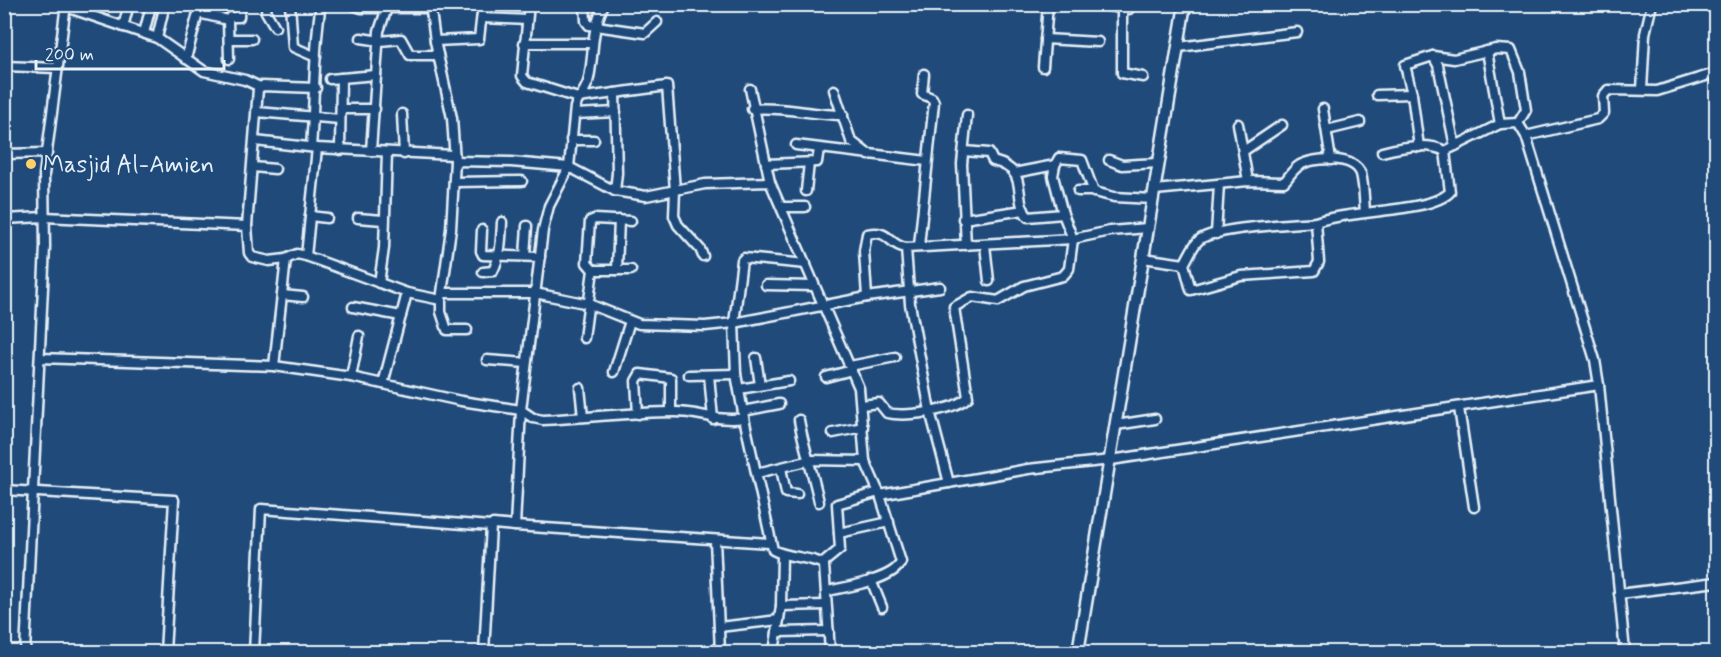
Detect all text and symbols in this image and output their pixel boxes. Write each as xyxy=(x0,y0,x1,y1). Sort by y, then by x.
scale bar xyxy=(36,33,224,71)
text: 200 m xyxy=(45,43,94,67)
place label: Masjid Al-Amien xyxy=(43,150,214,181)
marker: Masjid Al-Amien xyxy=(24,157,38,171)

